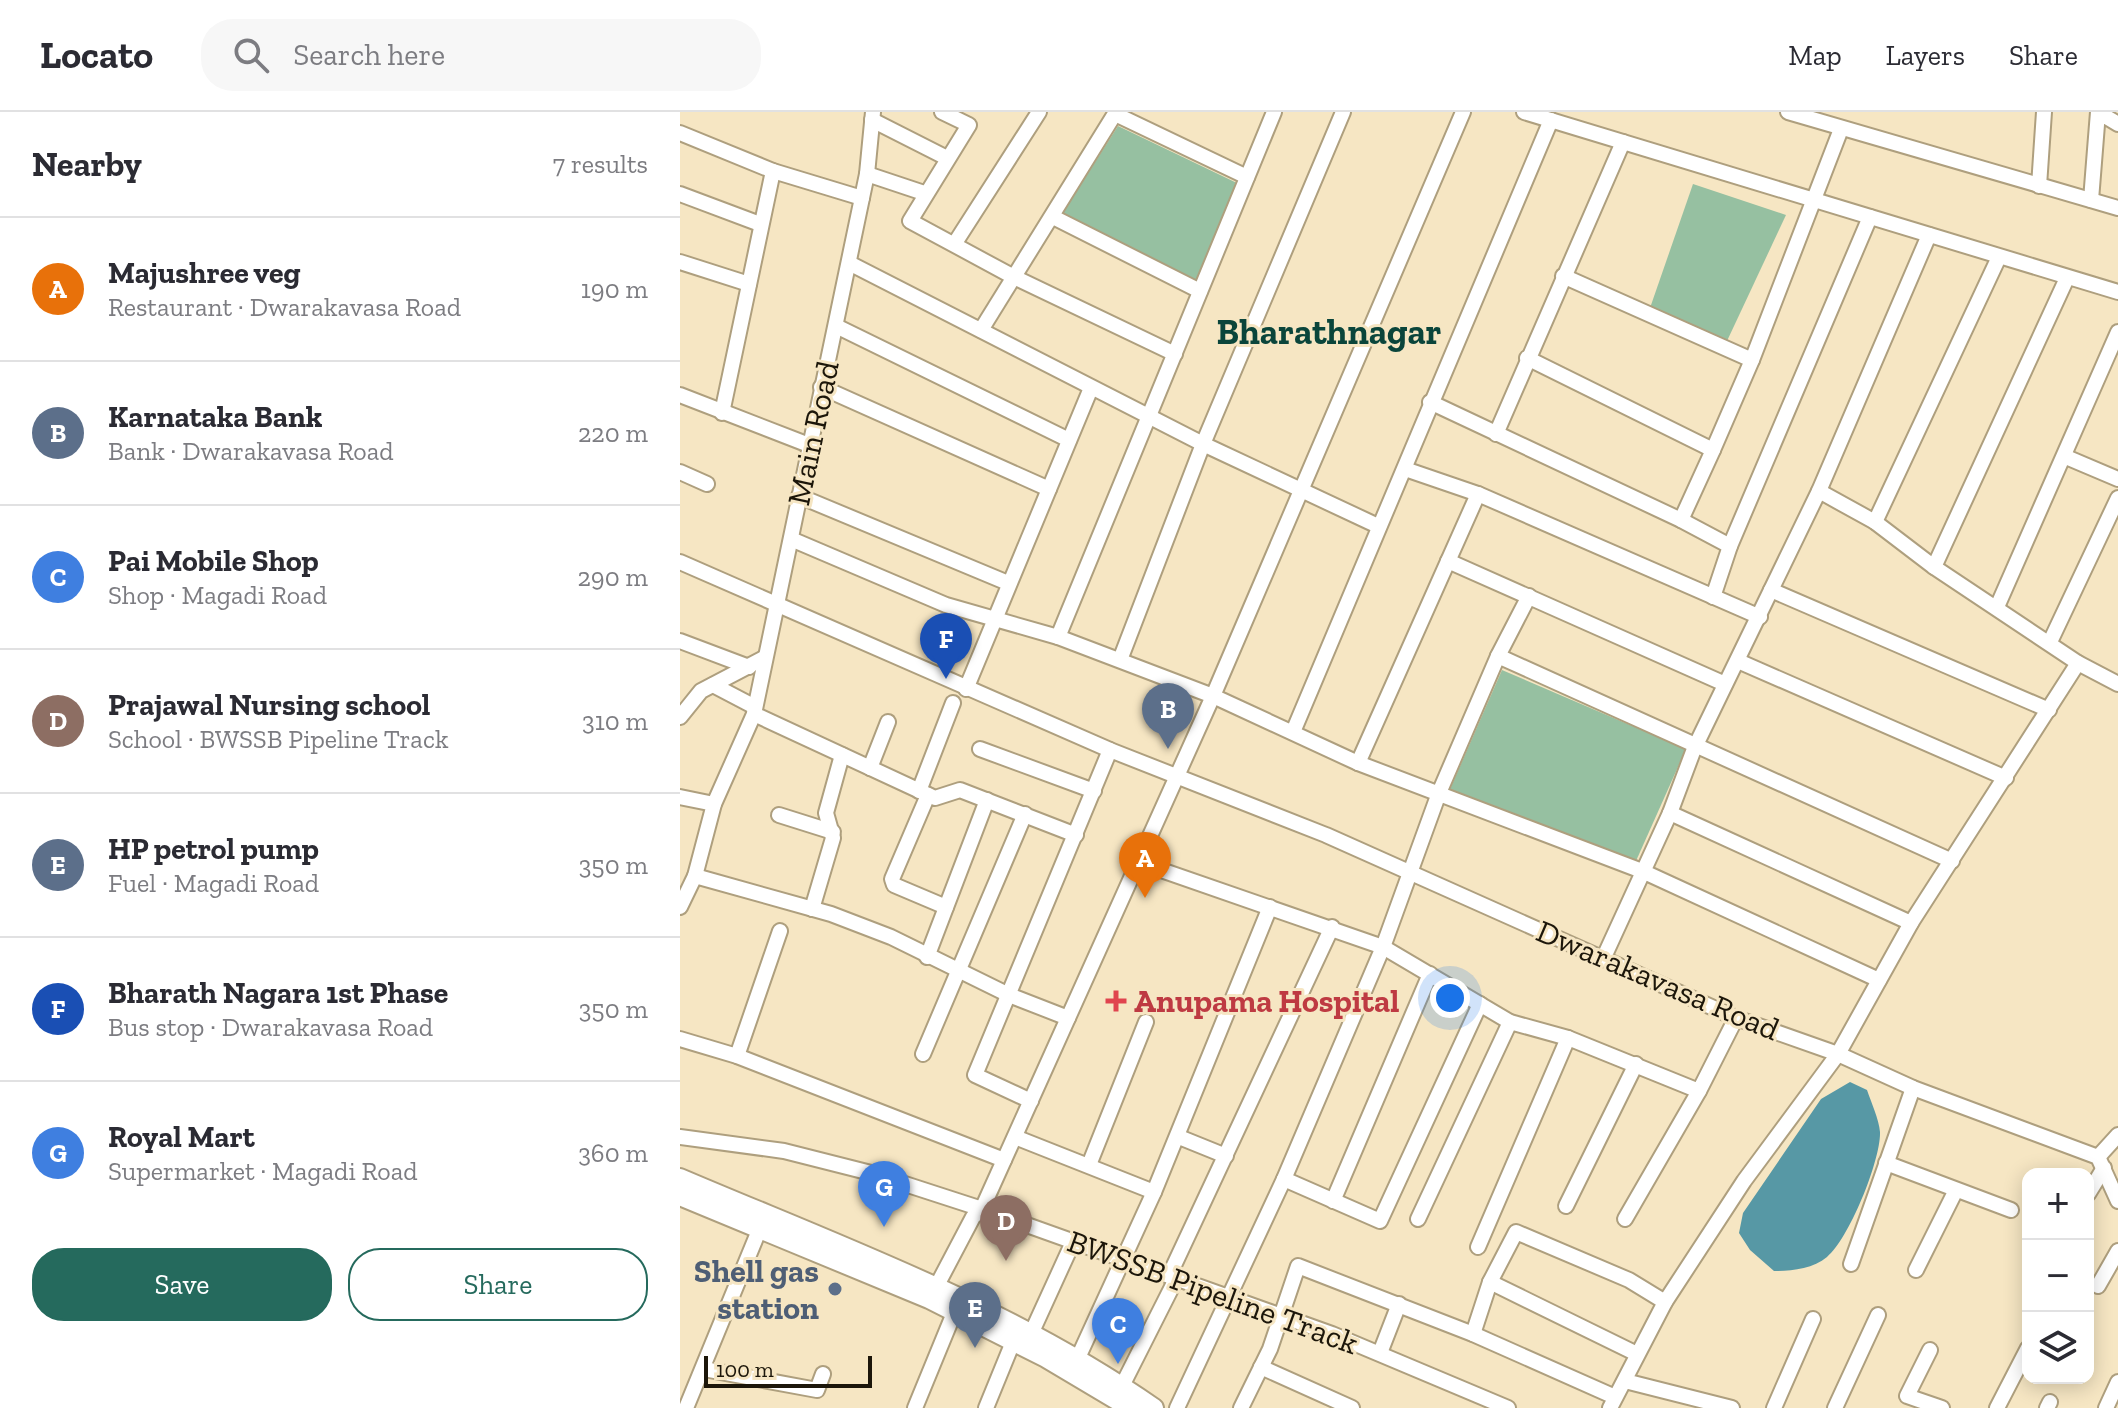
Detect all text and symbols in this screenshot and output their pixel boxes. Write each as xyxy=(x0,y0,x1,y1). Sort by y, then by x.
search box xyxy=(201,19,761,91)
text: Locato xyxy=(40,32,153,78)
icon: search xyxy=(229,33,273,77)
text: Search here xyxy=(293,37,445,73)
text: Map xyxy=(1788,39,1842,72)
text: Layers xyxy=(1886,39,1965,72)
text: Share xyxy=(2009,39,2078,72)
text: Nearby xyxy=(32,144,142,185)
text: 7 results xyxy=(553,148,648,180)
text: Majushree veg xyxy=(108,255,300,291)
text: A xyxy=(49,273,67,305)
text: 190 m xyxy=(581,273,648,305)
text: Restaurant · Dwarakavasa Road xyxy=(108,291,461,323)
district label: Bharathnagar xyxy=(1217,310,1442,353)
street label: Main Road xyxy=(779,357,847,509)
text: Karnataka Bank xyxy=(108,399,322,435)
text: B xyxy=(50,417,66,449)
text: 220 m xyxy=(578,417,648,449)
text: Bank · Dwarakavasa Road xyxy=(108,435,394,467)
text: Pai Mobile Shop xyxy=(108,543,319,579)
text: C xyxy=(50,561,66,593)
text: 290 m xyxy=(577,561,648,593)
text: Shop · Magadi Road xyxy=(108,579,327,611)
pin: F xyxy=(920,613,972,679)
pin: B xyxy=(1142,683,1194,749)
text: Prajawal Nursing school xyxy=(108,687,430,723)
text: D xyxy=(49,705,67,737)
text: 310 m xyxy=(582,705,648,737)
text: School · BWSSB Pipeline Track xyxy=(108,723,448,755)
text: HP petrol pump xyxy=(108,831,319,867)
pin: A xyxy=(1119,832,1171,898)
text: E xyxy=(50,849,66,881)
text: 350 m xyxy=(579,849,648,881)
text: Fuel · Magadi Road xyxy=(108,867,319,899)
street label: Dwarakavasa Road xyxy=(1531,912,1786,1048)
text: Bharath Nagara 1st Phase xyxy=(108,975,448,1011)
your location xyxy=(1430,978,1470,1018)
place label: Anupama Hospital xyxy=(1134,982,1399,1020)
marker: Anupama Hospital xyxy=(1105,990,1127,1012)
text: F xyxy=(51,993,65,1025)
text: 350 m xyxy=(579,993,648,1025)
text: Bus stop · Dwarakavasa Road xyxy=(108,1011,433,1043)
text: Royal Mart xyxy=(108,1119,255,1155)
text: G xyxy=(49,1137,67,1169)
text: 360 m xyxy=(578,1137,648,1169)
text: Supermarket · Magadi Road xyxy=(108,1155,417,1187)
pin: G xyxy=(858,1161,910,1227)
map controls xyxy=(2022,1168,2094,1384)
button: + xyxy=(2022,1168,2094,1240)
pin: D xyxy=(980,1195,1032,1261)
street label: BWSSB Pipeline Track xyxy=(1063,1222,1364,1362)
button: − xyxy=(2022,1240,2094,1312)
button: Save xyxy=(32,1248,332,1321)
button: Share xyxy=(348,1248,648,1321)
place label: Shell gas station xyxy=(694,1252,819,1327)
marker: Shell gas station xyxy=(826,1280,844,1298)
pin: E xyxy=(949,1282,1001,1348)
pin: C xyxy=(1092,1298,1144,1364)
button: layers xyxy=(2022,1312,2094,1384)
scale bar xyxy=(704,1352,872,1388)
text: 100 m xyxy=(716,1356,774,1383)

